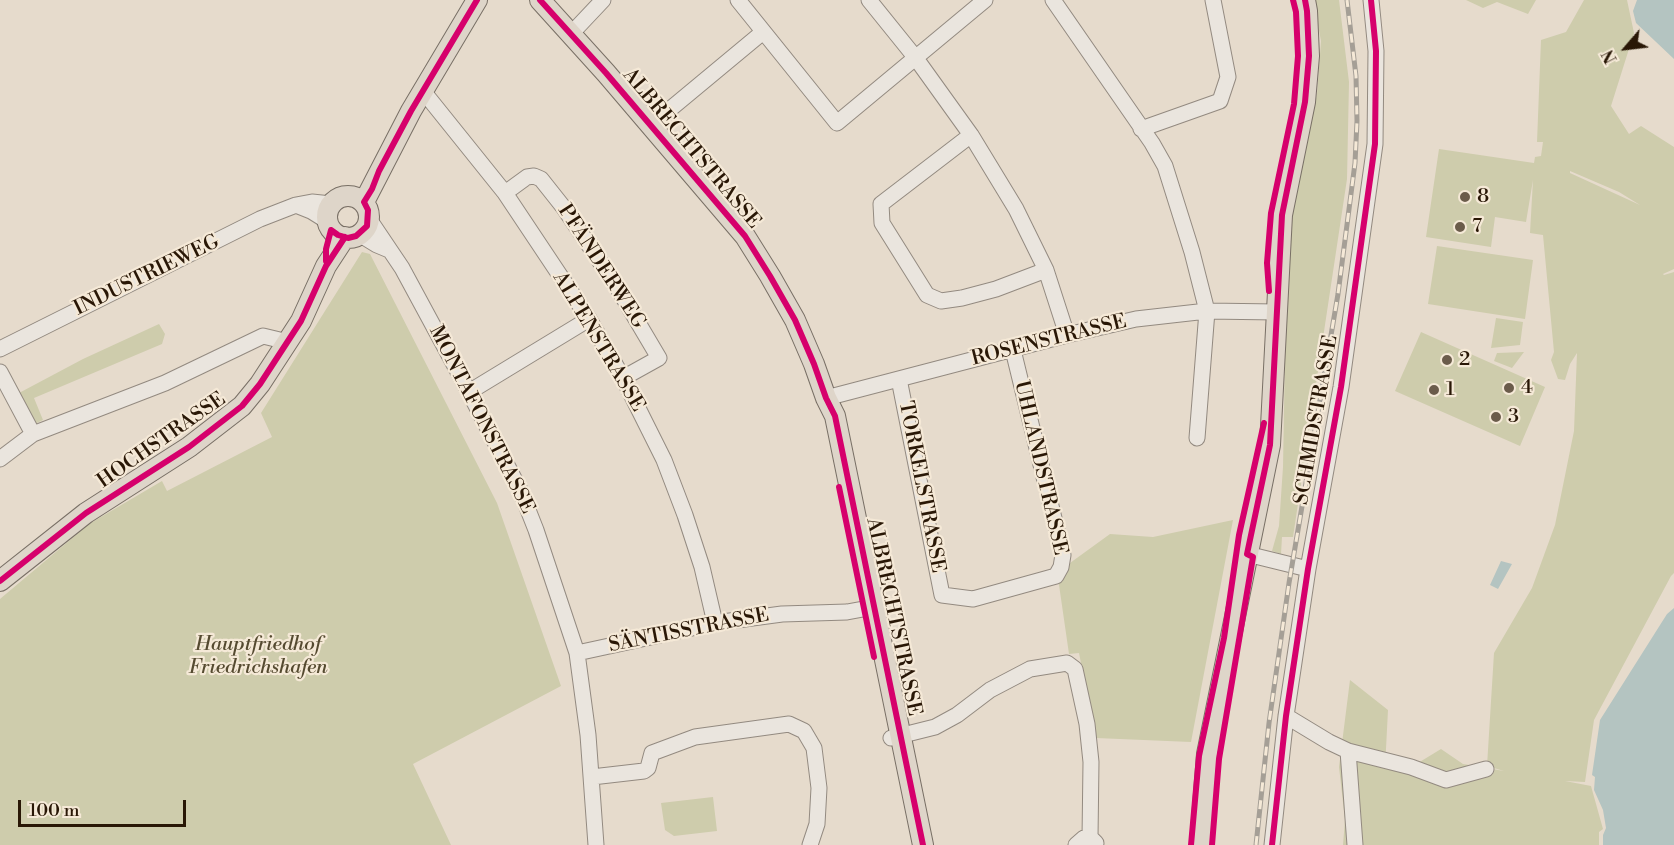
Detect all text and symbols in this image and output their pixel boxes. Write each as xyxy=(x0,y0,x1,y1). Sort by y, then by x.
north arrow xyxy=(1596,18,1656,78)
text: N xyxy=(1598,46,1622,67)
street label: ALBRECHTSTRASSE xyxy=(617,64,765,234)
place label: 8 xyxy=(1477,185,1489,209)
marker: 8 xyxy=(1458,190,1472,204)
street label: PFÄNDERWEG xyxy=(552,200,650,334)
place label: 7 xyxy=(1472,215,1482,239)
marker: 7 xyxy=(1453,220,1467,234)
street label: INDUSTRIEWEG xyxy=(70,230,224,322)
street label: ALPENSTRASSE xyxy=(547,268,649,416)
street label: ROSENSTRASSE xyxy=(969,310,1129,372)
street label: MONTAFONSTRASSE xyxy=(423,322,539,518)
street label: SCHMIDSTRASSE xyxy=(1290,333,1344,507)
place label: 2 xyxy=(1459,348,1470,372)
marker: 2 xyxy=(1440,353,1454,367)
place label: 4 xyxy=(1521,376,1533,400)
street label: UHLANDSTRASSE xyxy=(1008,378,1072,558)
place label: 1 xyxy=(1446,378,1455,402)
marker: 4 xyxy=(1502,381,1516,395)
marker: 1 xyxy=(1427,383,1441,397)
street label: HOCHSTRASSE xyxy=(93,388,231,494)
street label: TORKELSTRASSE xyxy=(893,399,949,575)
place label: 3 xyxy=(1508,405,1519,429)
marker: 3 xyxy=(1489,410,1503,424)
street label: ALBRECHTSTRASSE xyxy=(860,516,926,718)
street label: SÄNTISSTRASSE xyxy=(607,604,771,658)
park label: Hauptfriedhof Friedrichshafen xyxy=(188,633,328,680)
scale bar xyxy=(21,788,189,826)
text: 100 m xyxy=(29,799,80,822)

